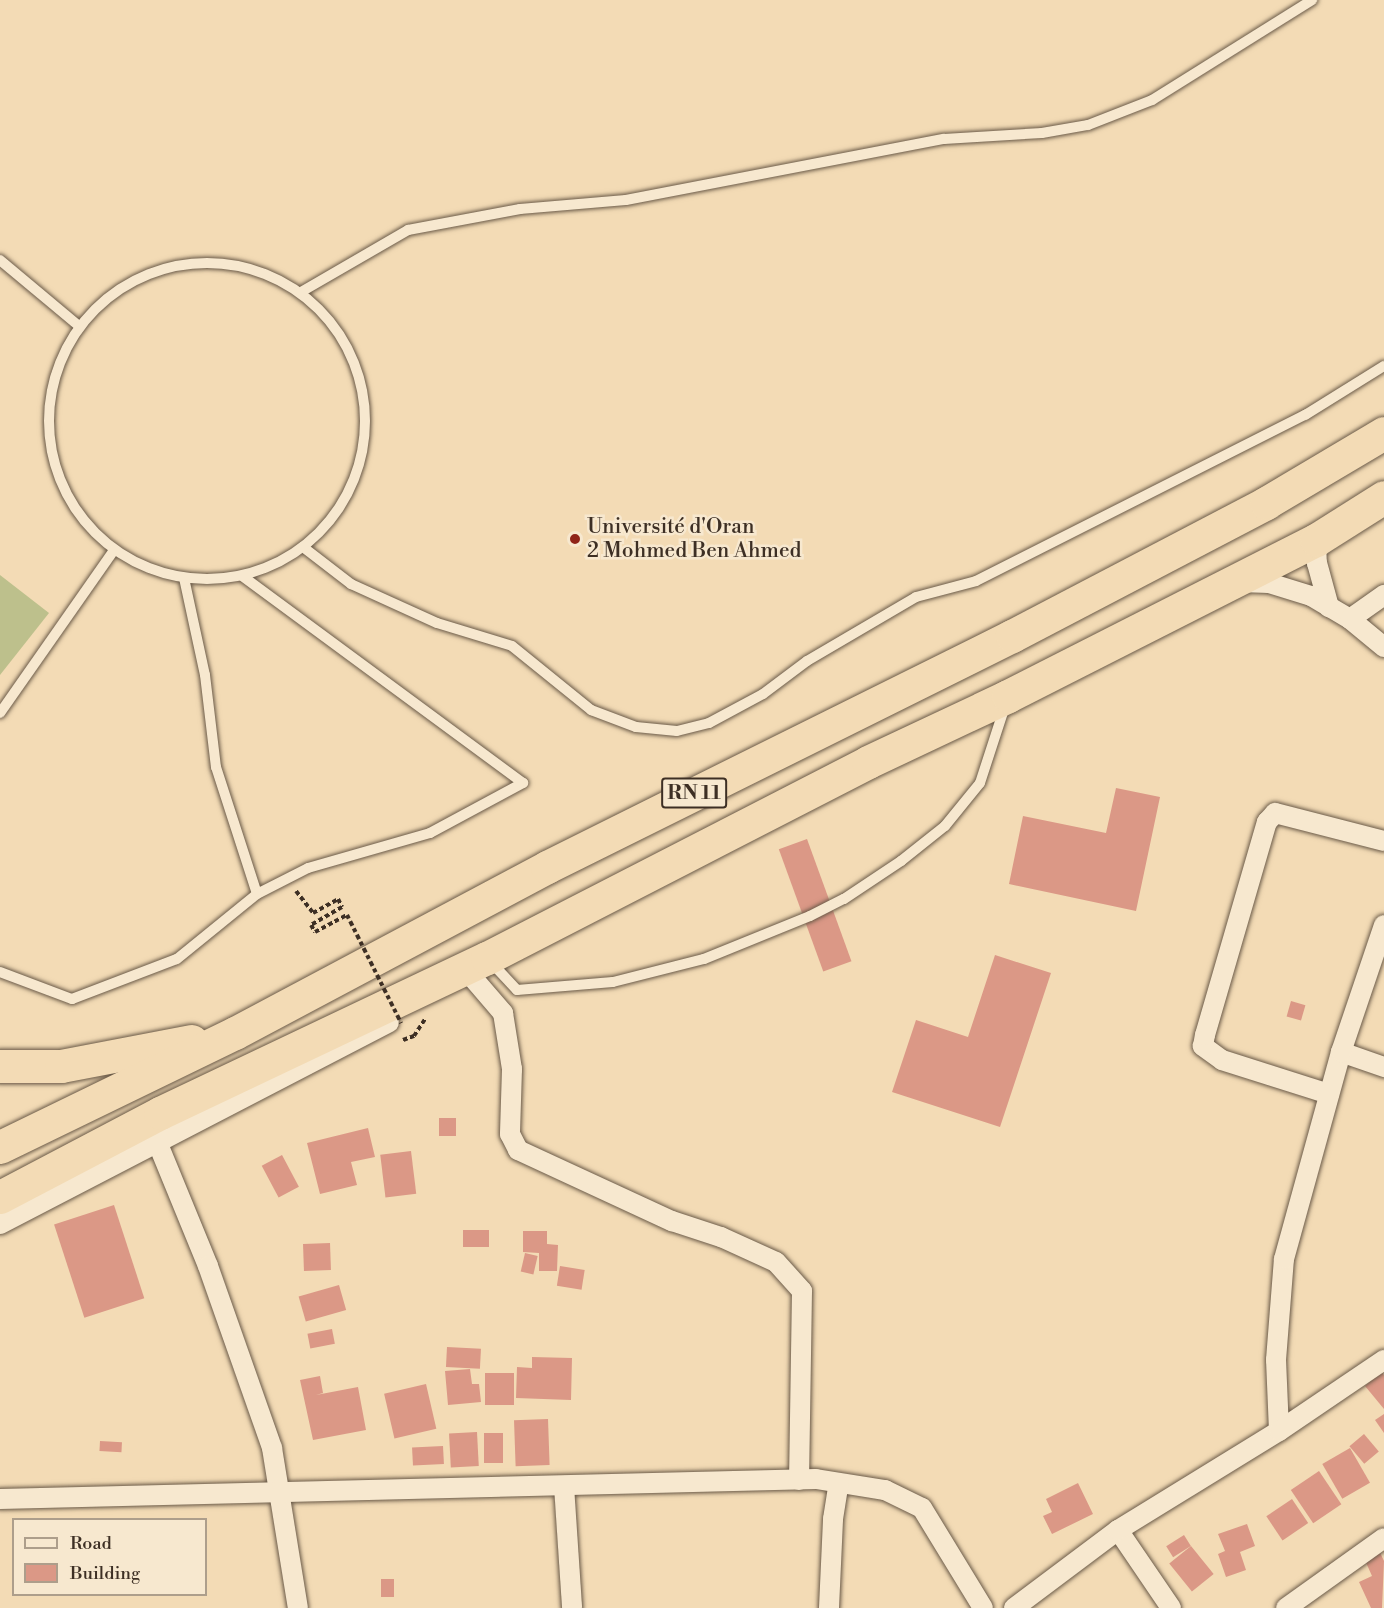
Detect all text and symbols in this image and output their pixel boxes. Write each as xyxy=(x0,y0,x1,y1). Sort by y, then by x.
place label: Université d'Oran 2 Mohmed Ben Ahmed xyxy=(587,514,801,564)
marker: Université d'Oran 2 Mohmed Ben Ahmed xyxy=(568,532,582,546)
road number: RN 11 xyxy=(661,776,727,810)
legend xyxy=(12,1518,207,1596)
text: Road xyxy=(70,1532,112,1555)
text: Building xyxy=(70,1562,140,1585)

